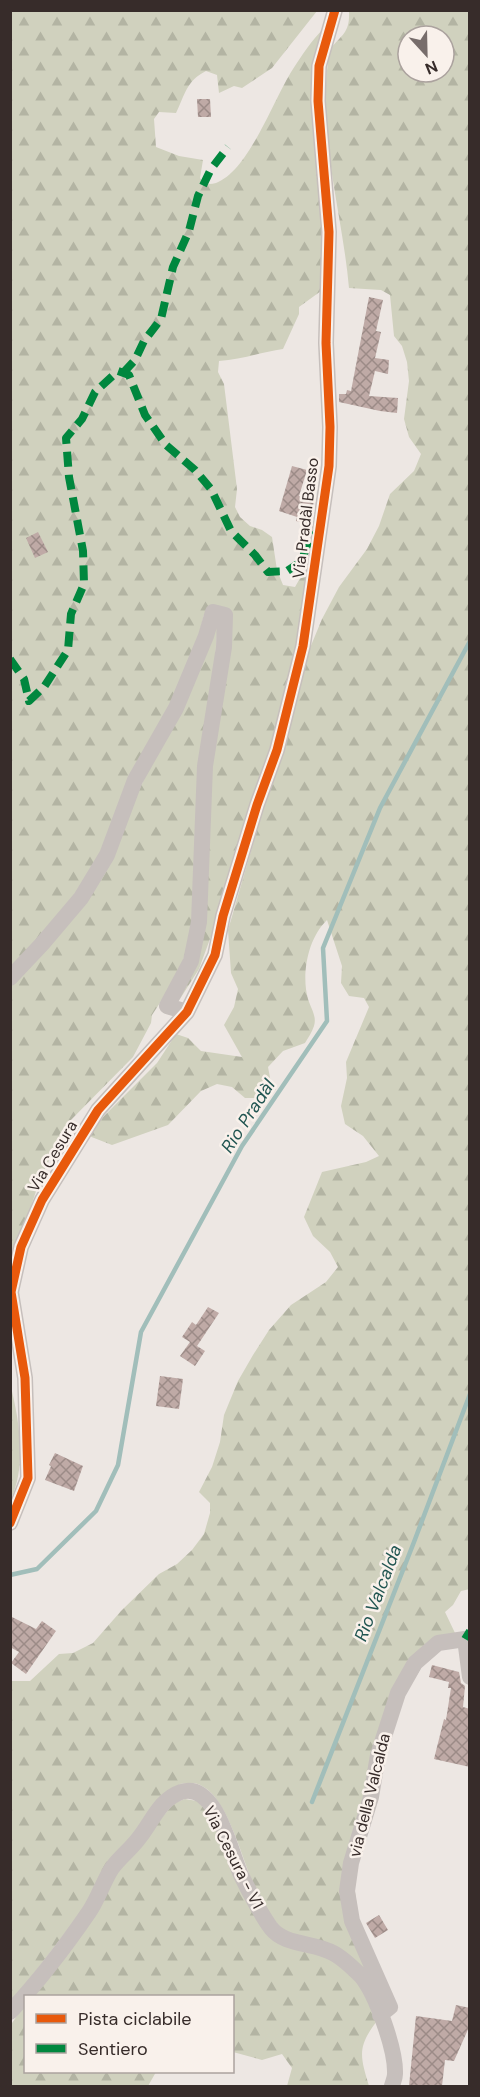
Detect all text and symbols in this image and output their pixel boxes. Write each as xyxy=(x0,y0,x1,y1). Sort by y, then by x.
north arrow xyxy=(396,24,456,84)
text: N xyxy=(422,56,441,79)
street label: Via Pradàl Basso xyxy=(288,456,323,580)
water label: Rio Pradàl xyxy=(215,1074,281,1157)
street label: Via Cesura xyxy=(23,1117,82,1196)
water label: Rio Valcalda xyxy=(349,1541,407,1645)
street label: via della Valcalda xyxy=(344,1731,395,1859)
street label: Via Cesura - V1 xyxy=(199,1802,269,1912)
legend xyxy=(24,1995,234,2073)
text: Pista ciclabile xyxy=(78,2007,192,2031)
text: Sentiero xyxy=(78,2037,148,2061)

